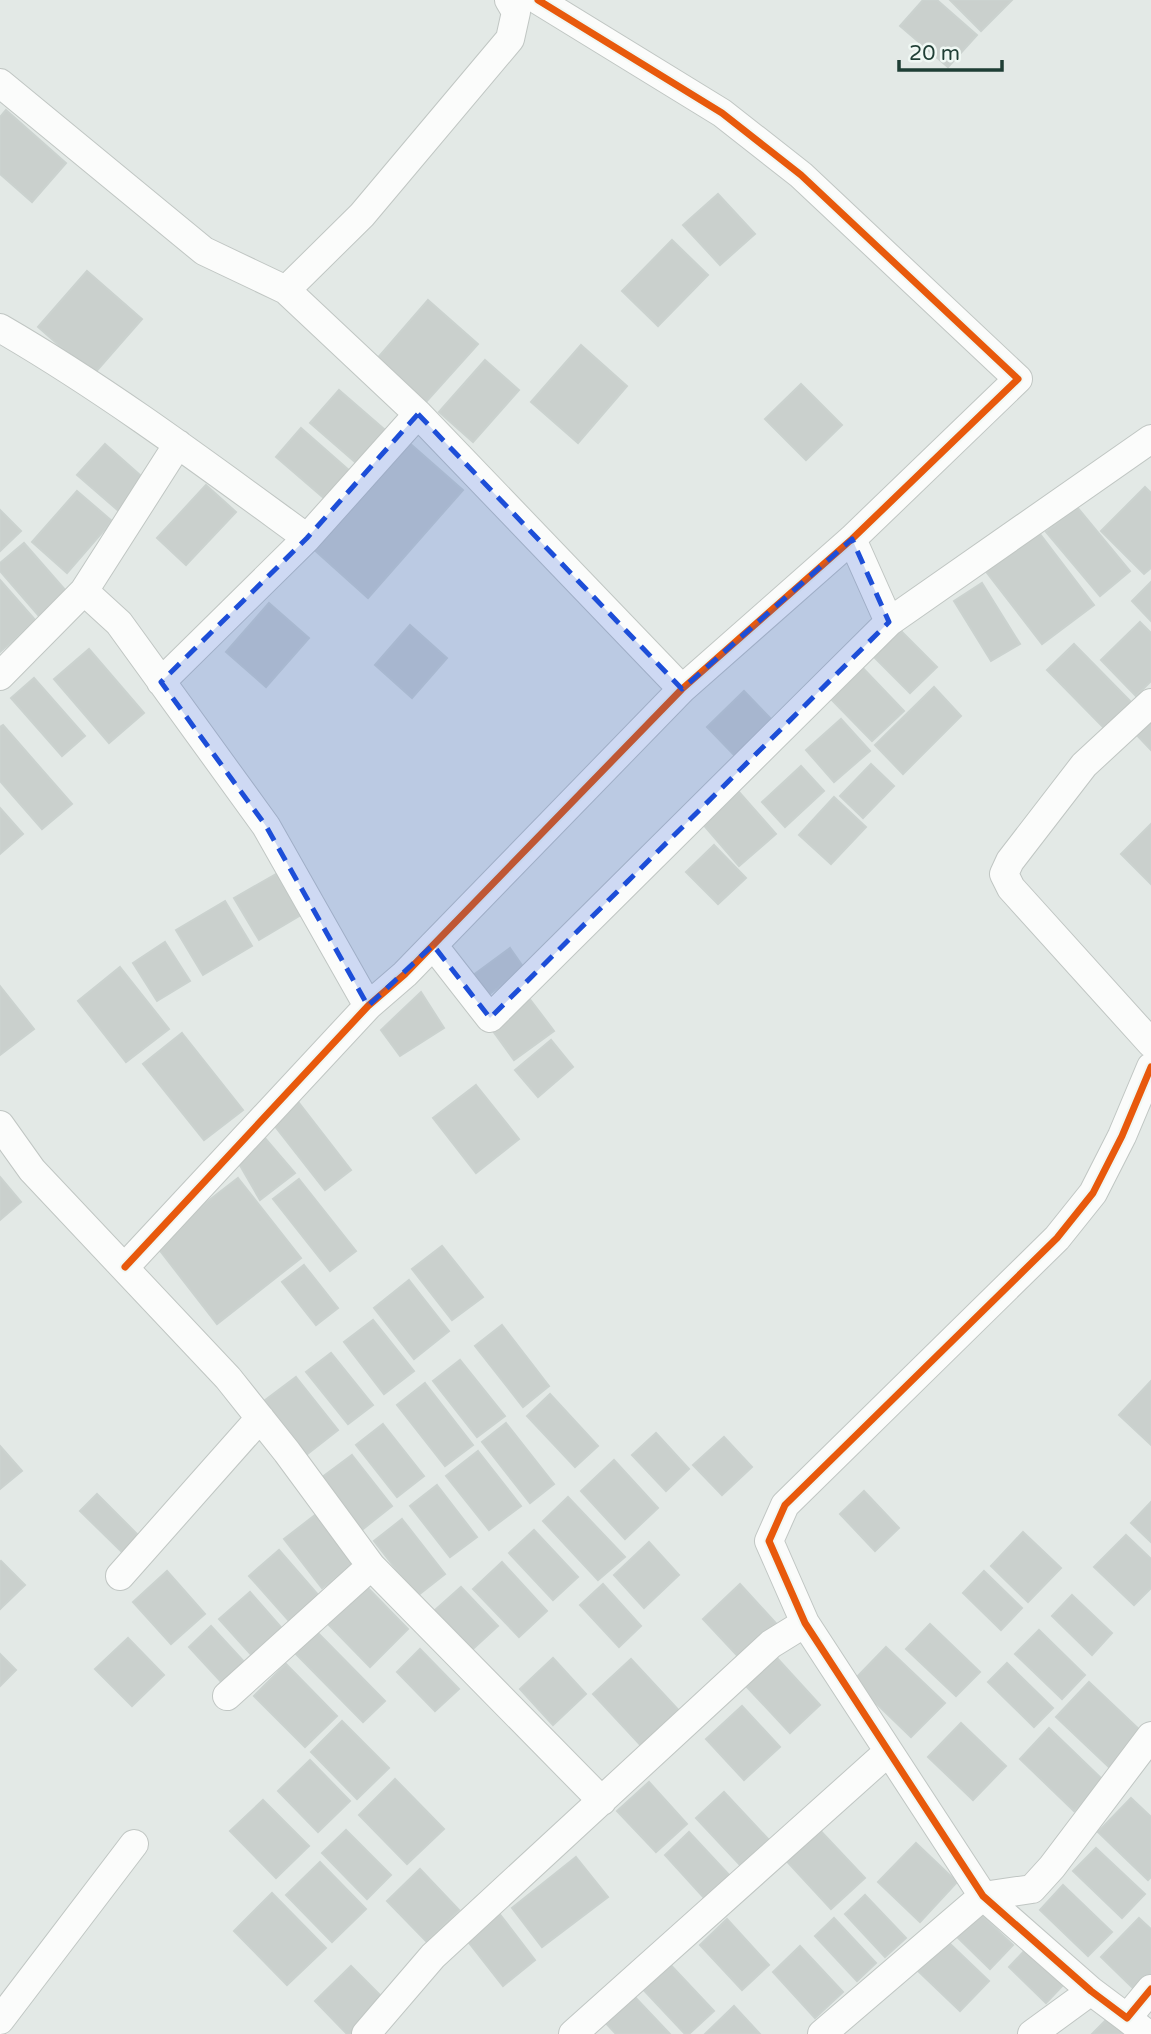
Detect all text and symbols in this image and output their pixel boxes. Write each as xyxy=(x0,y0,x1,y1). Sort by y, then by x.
scale bar xyxy=(899,28,1002,72)
text: 20 m xyxy=(909,41,960,66)

